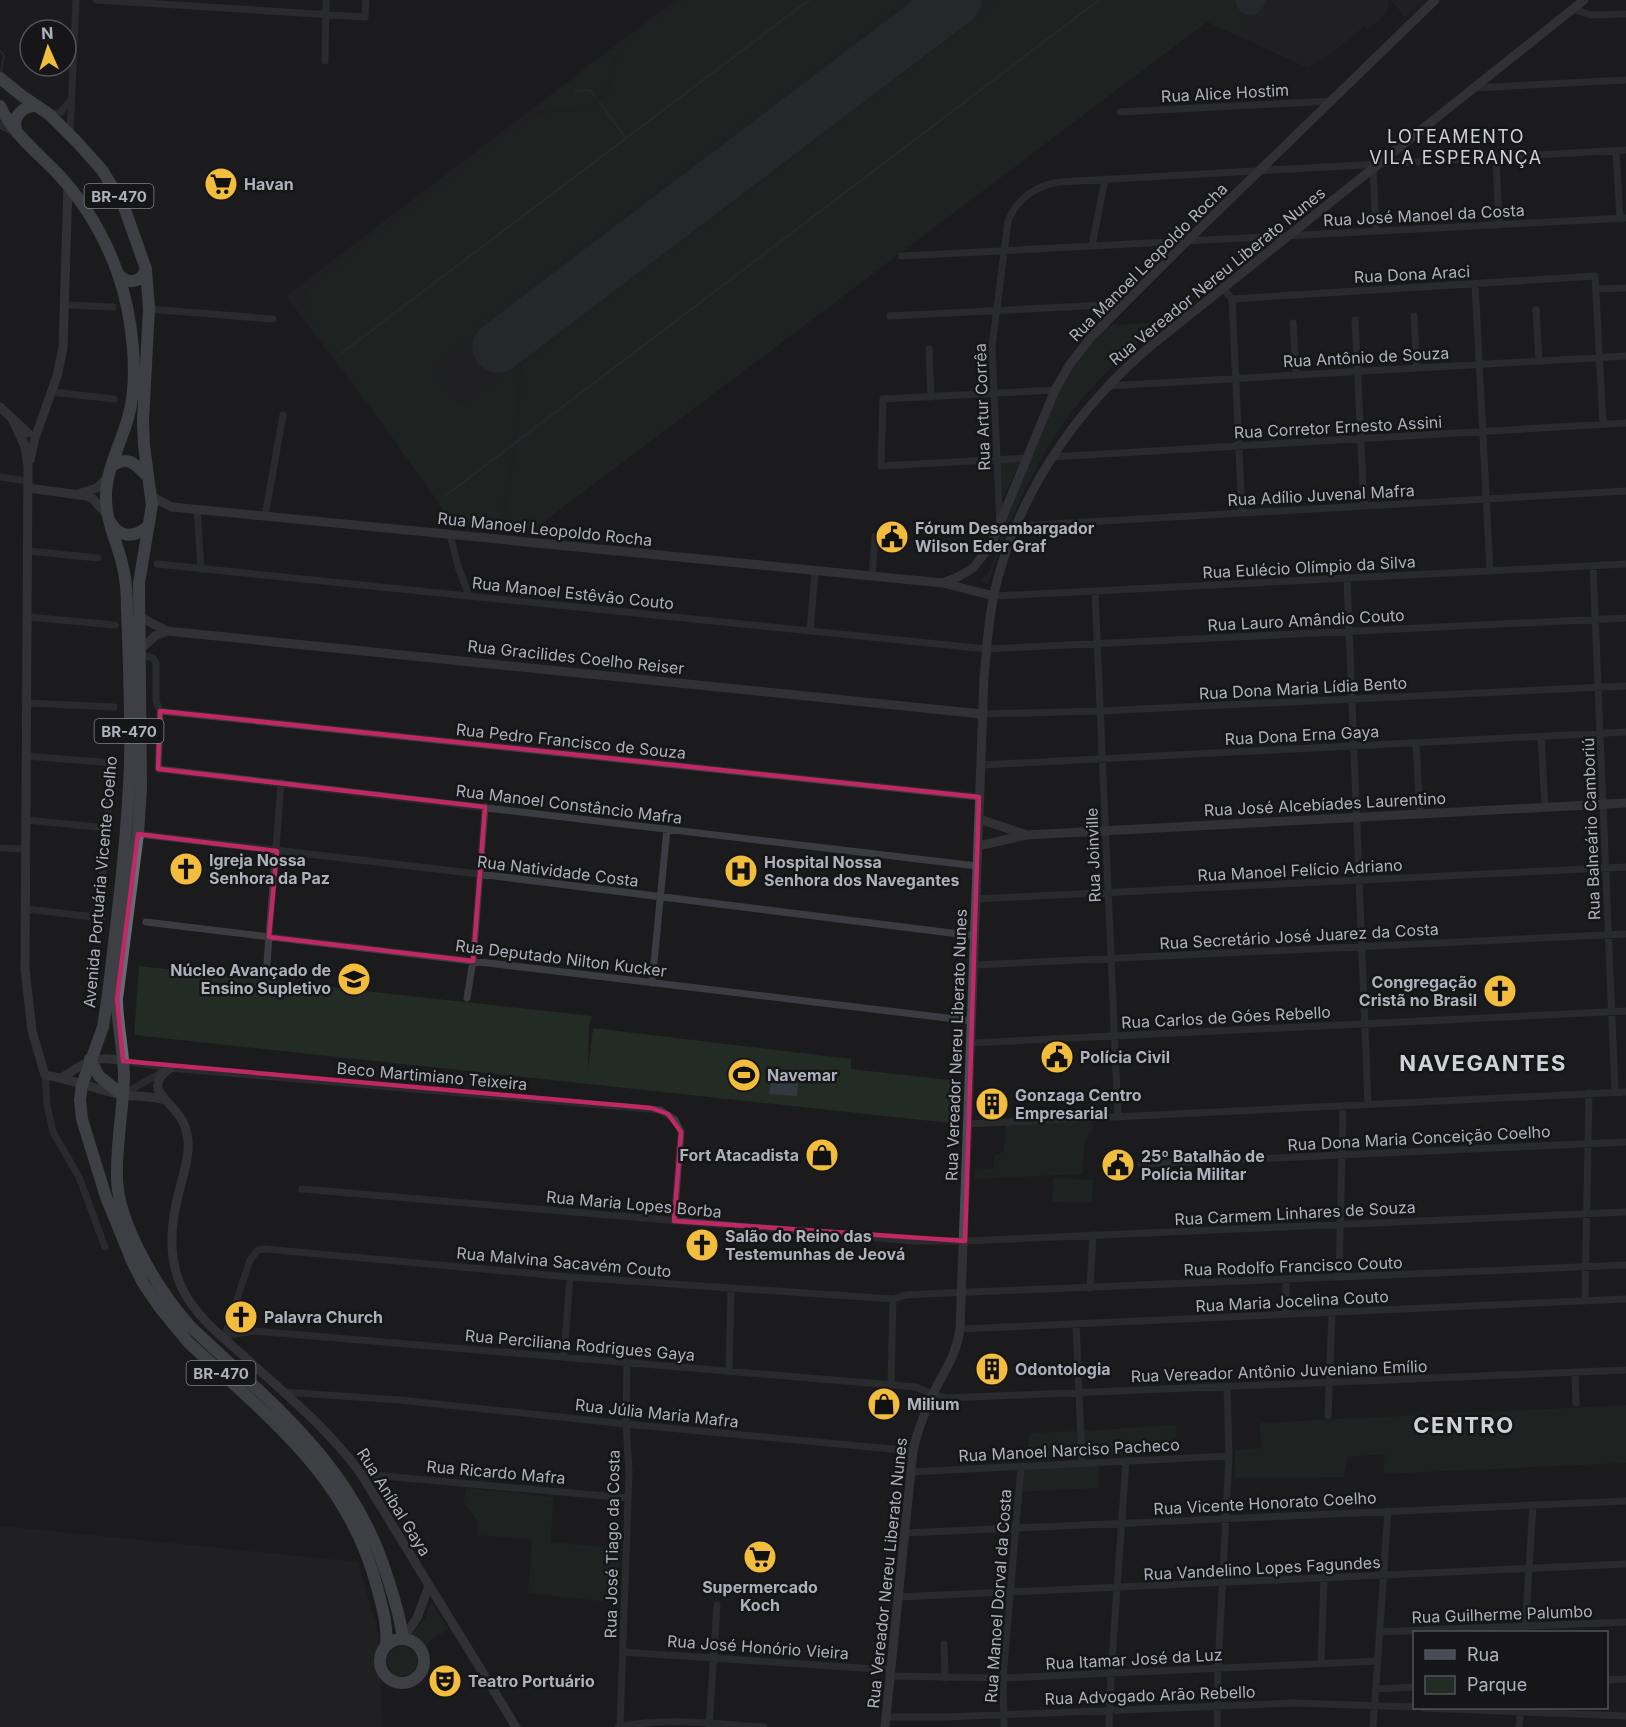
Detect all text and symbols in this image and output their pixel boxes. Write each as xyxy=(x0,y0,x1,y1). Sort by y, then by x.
north arrow xyxy=(18,18,78,78)
text: N xyxy=(41,23,54,43)
street label: Rua Alice Hostim xyxy=(1161,80,1289,106)
district label: LOTEAMENTO VILA ESPERANÇA xyxy=(1369,126,1543,168)
supermarket icon: Havan xyxy=(203,166,239,202)
place label: Havan xyxy=(244,174,294,194)
street label: Rua Manoel Leopoldo Rocha xyxy=(1065,179,1231,345)
street label: Rua Vereador Nereu Liberato Nunes xyxy=(1105,183,1329,369)
road number: BR-470 xyxy=(84,184,154,208)
street label: Rua José Manoel da Costa xyxy=(1323,200,1525,230)
street label: Rua Dona Araci xyxy=(1353,261,1471,287)
street label: Rua Artur Corrêa xyxy=(970,343,994,471)
street label: Rua Antônio de Souza xyxy=(1282,343,1450,371)
street label: Rua Corretor Ernesto Assini xyxy=(1233,412,1443,442)
street label: Rua Adílio Juvenal Mafra xyxy=(1227,480,1415,510)
street label: Rua Manoel Leopoldo Rocha xyxy=(437,508,653,550)
place label: Fórum Desembargador Wilson Eder Graf xyxy=(915,518,1095,556)
public building icon: Fórum Desembargador Wilson Eder Graf xyxy=(874,519,910,555)
street label: Rua Eulécio Olímpio da Silva xyxy=(1202,551,1416,583)
street label: Rua Manoel Estêvão Couto xyxy=(471,572,675,614)
street label: Rua Lauro Amândio Couto xyxy=(1207,605,1405,635)
street label: Rua Gracilides Coelho Reiser xyxy=(466,636,686,678)
street label: Rua Dona Maria Lídia Bento xyxy=(1198,673,1408,703)
road number: BR-470 xyxy=(94,719,164,743)
street label: Rua Pedro Francisco de Souza xyxy=(455,719,687,763)
street label: Rua Dona Erna Gaya xyxy=(1224,721,1380,749)
street label: Rua Balneário Camboriú xyxy=(1578,737,1604,921)
street label: Avenida Portuária Vicente Coelho xyxy=(79,755,121,1009)
street label: Rua Manoel Constâncio Mafra xyxy=(455,780,683,828)
street label: Rua José Alcebíades Laurentino xyxy=(1203,788,1447,820)
street label: Rua Joinville xyxy=(1081,807,1105,903)
place label: Igreja Nossa Senhora da Paz xyxy=(209,850,330,888)
church icon: Igreja Nossa Senhora da Paz xyxy=(168,851,204,887)
street label: Rua Natividade Costa xyxy=(476,851,640,891)
place label: Hospital Nossa Senhora dos Navegantes xyxy=(764,852,959,890)
hospital icon: Hospital Nossa Senhora dos Navegantes xyxy=(723,853,759,889)
street label: Rua Manoel Felício Adriano xyxy=(1197,855,1403,885)
street label: Rua Vereador Nereu Liberato Nunes xyxy=(941,909,971,1181)
street label: Rua Secretário José Juarez da Costa xyxy=(1159,919,1439,953)
street label: Rua Deputado Nilton Kucker xyxy=(454,935,668,981)
place label: Núcleo Avançado de Ensino Supletivo xyxy=(170,960,331,998)
school or university icon: Núcleo Avançado de Ensino Supletivo xyxy=(336,961,372,997)
place label: Congregação Cristã no Brasil xyxy=(1359,972,1477,1010)
church icon: Congregação Cristã no Brasil xyxy=(1482,973,1518,1009)
street label: Rua Carlos de Góes Rebello xyxy=(1121,1002,1331,1032)
public building icon: Polícia Civil xyxy=(1039,1039,1075,1075)
place label: Polícia Civil xyxy=(1080,1047,1170,1067)
district label: NAVEGANTES xyxy=(1399,1050,1567,1076)
sports icon: Navemar xyxy=(726,1057,762,1093)
street label: Beco Martimiano Teixeira xyxy=(336,1058,528,1094)
place label: Navemar xyxy=(767,1065,838,1085)
place label: Gonzaga Centro Empresarial xyxy=(1015,1085,1142,1123)
building icon: Gonzaga Centro Empresarial xyxy=(974,1086,1010,1122)
street label: Rua Dona Maria Conceição Coelho xyxy=(1287,1121,1551,1155)
shop icon: Fort Atacadista xyxy=(804,1137,840,1173)
place label: Fort Atacadista xyxy=(680,1145,799,1165)
place label: 25º Batalhão de Polícia Militar xyxy=(1141,1146,1265,1184)
public building icon: 25º Batalhão de Polícia Militar xyxy=(1100,1147,1136,1183)
street label: Rua Maria Lopes Borba xyxy=(545,1186,723,1222)
street label: Rua Carmem Linhares de Souza xyxy=(1174,1197,1416,1229)
place label: Salão do Reino das Testemunhas de Jeová xyxy=(725,1226,905,1264)
church icon: Salão do Reino das Testemunhas de Jeová xyxy=(684,1227,720,1263)
street label: Rua Malvina Sacavém Couto xyxy=(456,1243,672,1281)
street label: Rua Rodolfo Francisco Couto xyxy=(1183,1252,1403,1280)
street label: Rua Maria Jocelina Couto xyxy=(1195,1286,1389,1316)
church icon: Palavra Church xyxy=(223,1299,259,1335)
place label: Palavra Church xyxy=(264,1307,383,1327)
street label: Rua Perciliana Rodrigues Gaya xyxy=(464,1325,696,1365)
building icon: Odontologia xyxy=(974,1351,1010,1387)
street label: Rua Vereador Antônio Juveniano Emílio xyxy=(1130,1356,1428,1386)
place label: Odontologia xyxy=(1015,1359,1111,1379)
road number: BR-470 xyxy=(186,1361,256,1385)
shop icon: Milium xyxy=(866,1386,902,1422)
street label: Rua Júlia Maria Mafra xyxy=(574,1394,740,1432)
place label: Milium xyxy=(907,1394,959,1414)
district label: CENTRO xyxy=(1413,1412,1515,1438)
street label: Rua Manoel Narciso Pacheco xyxy=(958,1434,1180,1466)
street label: Rua Vereador Nereu Liberato Nunes xyxy=(863,1437,911,1709)
street label: Rua Aníbal Gaya xyxy=(353,1444,435,1560)
street label: Rua José Tiago da Costa xyxy=(600,1450,624,1638)
street label: Rua Ricardo Mafra xyxy=(426,1456,566,1488)
street label: Rua Vicente Honorato Coelho xyxy=(1153,1487,1377,1519)
street label: Rua Manoel Dorval da Costa xyxy=(981,1488,1015,1704)
supermarket icon: Supermercado Koch xyxy=(742,1539,778,1575)
street label: Rua Vandelino Lopes Fagundes xyxy=(1143,1552,1381,1584)
place label: Supermercado Koch xyxy=(702,1577,818,1615)
street label: Rua Guilherme Palumbo xyxy=(1411,1601,1593,1627)
street label: Rua José Honório Vieira xyxy=(666,1631,850,1663)
legend xyxy=(1413,1631,1608,1709)
street label: Rua Itamar José da Luz xyxy=(1045,1644,1223,1674)
text: Rua xyxy=(1467,1644,1499,1665)
theatre icon: Teatro Portuário xyxy=(427,1663,463,1699)
place label: Teatro Portuário xyxy=(468,1671,595,1691)
text: Parque xyxy=(1467,1674,1527,1695)
street label: Rua Advogado Arão Rebello xyxy=(1044,1681,1256,1709)

